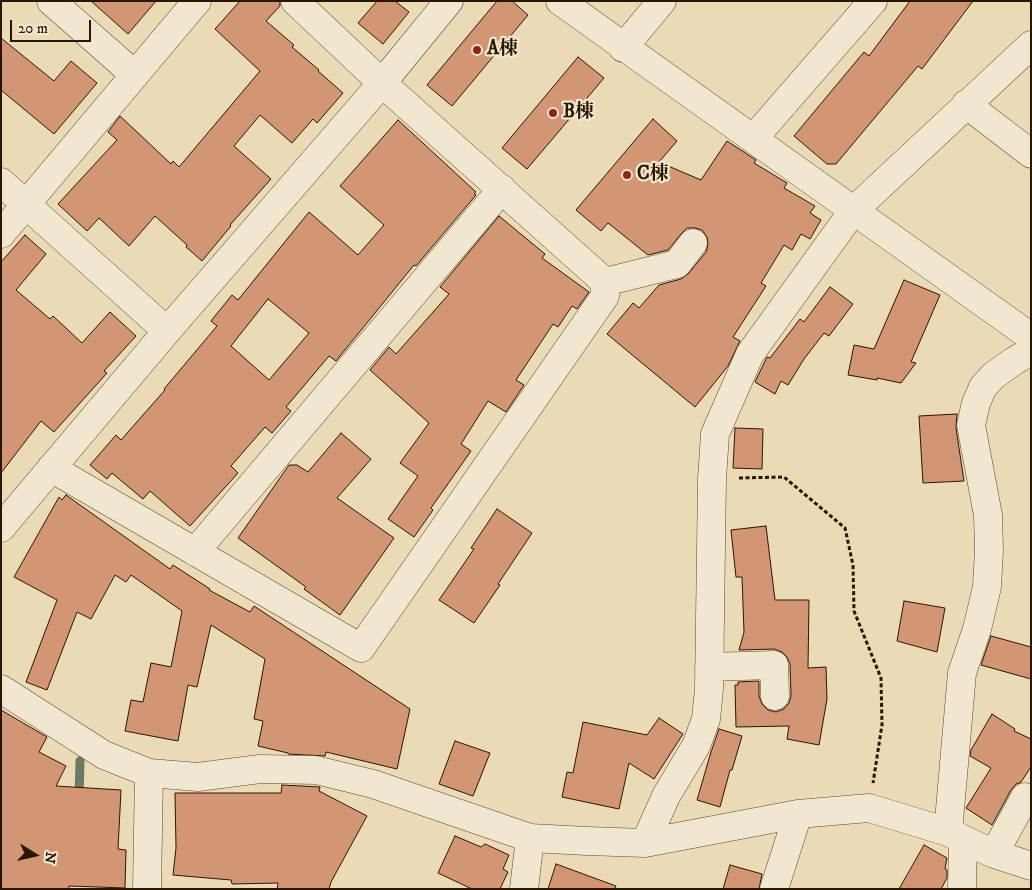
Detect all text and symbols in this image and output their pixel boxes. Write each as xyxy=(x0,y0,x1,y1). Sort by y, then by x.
scale bar xyxy=(12,10,94,42)
text: 20 m xyxy=(18,19,48,38)
place label: A棟 xyxy=(487,39,518,61)
marker: A棟 xyxy=(471,44,483,56)
place label: B棟 xyxy=(563,102,594,124)
marker: B棟 xyxy=(547,107,559,119)
place label: C棟 xyxy=(637,164,669,186)
marker: C棟 xyxy=(621,169,633,181)
north arrow xyxy=(10,830,60,880)
text: N xyxy=(40,850,60,865)

